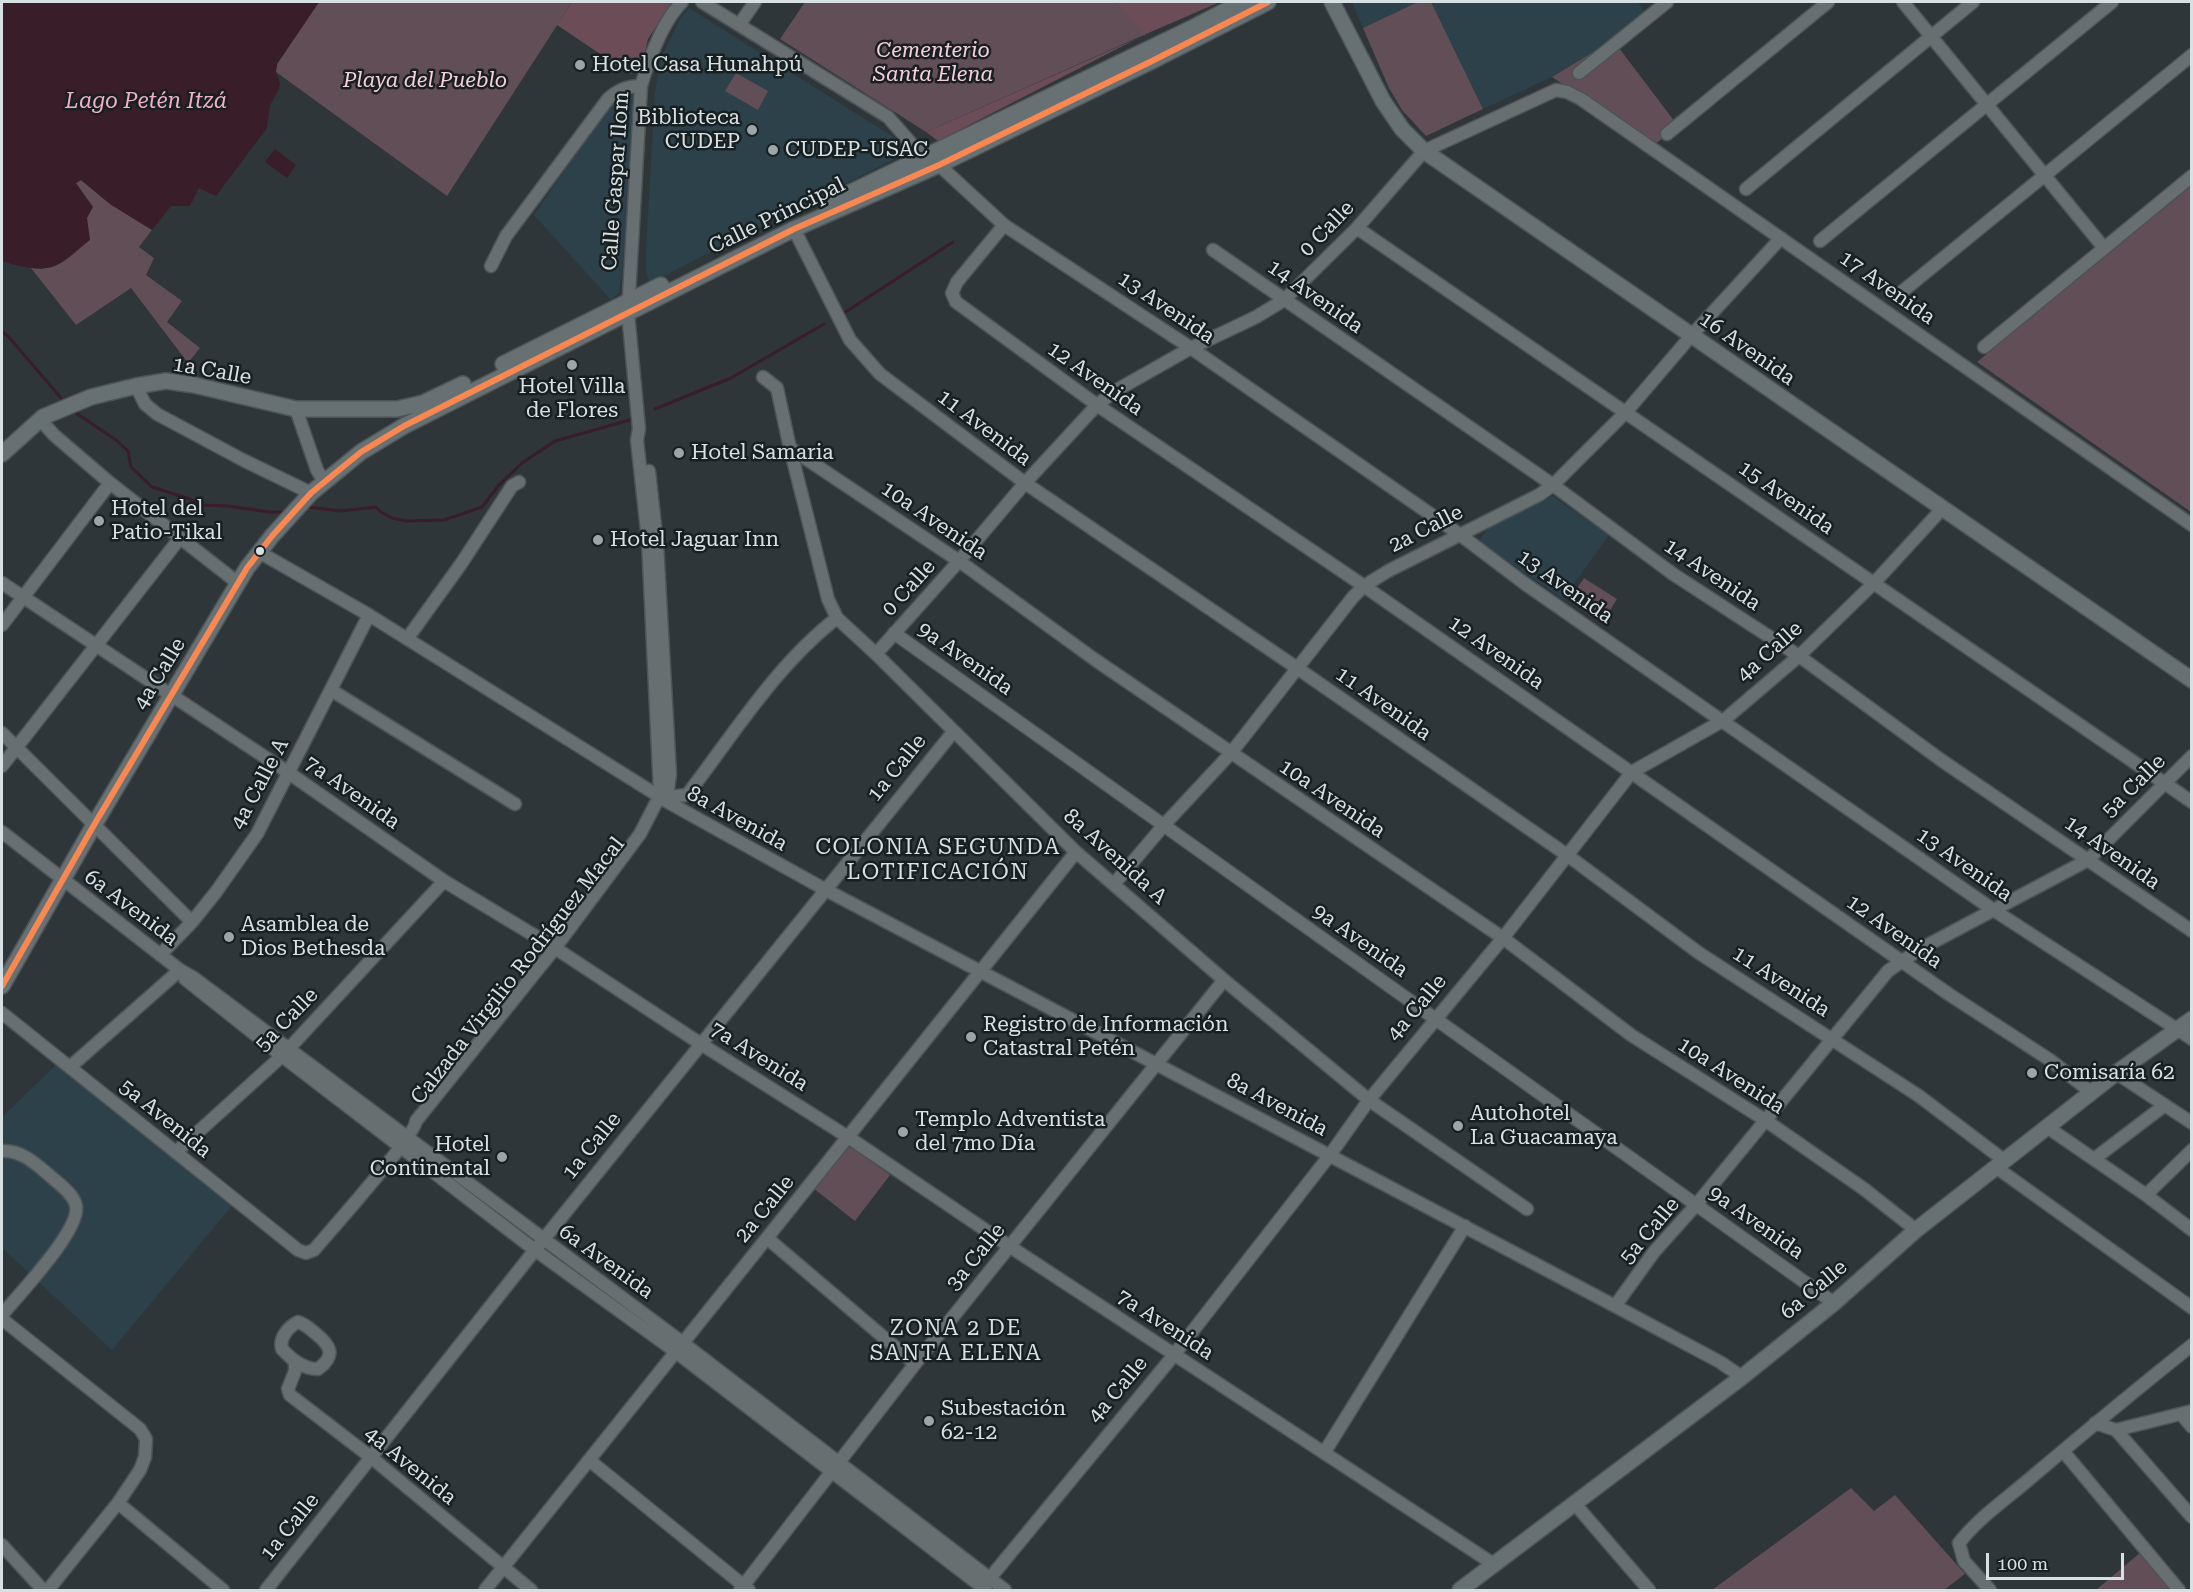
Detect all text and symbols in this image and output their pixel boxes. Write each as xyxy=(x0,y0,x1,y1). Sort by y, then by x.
park label: Cementerio Santa Elena xyxy=(873,38,993,88)
place label: Hotel Casa Hunahpú xyxy=(592,52,802,78)
marker: Hotel Casa Hunahpú xyxy=(573,58,587,72)
park label: Playa del Pueblo xyxy=(343,68,507,94)
water label: Lago Petén Itzá xyxy=(65,89,227,115)
street label: Calle Gaspar Ilom xyxy=(597,91,635,271)
place label: Biblioteca CUDEP xyxy=(637,105,740,155)
marker: Biblioteca CUDEP xyxy=(745,123,759,137)
place label: CUDEP-USAC xyxy=(785,137,928,163)
marker: CUDEP-USAC xyxy=(766,143,780,157)
street label: Calle Principal xyxy=(705,172,849,260)
street label: 0 Calle xyxy=(1294,196,1360,262)
street label: 17 Avenida xyxy=(1834,246,1940,330)
street label: 14 Avenida xyxy=(1262,255,1368,339)
street label: 13 Avenida xyxy=(1113,266,1219,350)
street label: 16 Avenida xyxy=(1694,307,1800,391)
street label: 12 Avenida xyxy=(1042,337,1148,421)
street label: 1a Calle xyxy=(171,352,253,390)
marker: Hotel Villa de Flores xyxy=(565,358,579,372)
place label: Hotel Villa de Flores xyxy=(519,374,625,424)
street label: 11 Avenida xyxy=(932,384,1036,472)
place label: Hotel Samaria xyxy=(691,440,834,466)
marker: Hotel Samaria xyxy=(672,446,686,460)
street label: 15 Avenida xyxy=(1733,456,1839,540)
street label: 10a Avenida xyxy=(876,476,992,566)
place label: Hotel del Patio-Tikal xyxy=(111,496,222,546)
street label: 2a Calle xyxy=(1385,500,1467,558)
marker: Hotel del Patio-Tikal xyxy=(92,514,106,528)
place label: Hotel Jaguar Inn xyxy=(610,527,779,553)
marker: Hotel Jaguar Inn xyxy=(591,533,605,547)
street label: 14 Avenida xyxy=(1659,533,1765,617)
unlabelled marker xyxy=(254,545,266,557)
street label: 13 Avenida xyxy=(1512,545,1618,629)
street label: 0 Calle xyxy=(877,554,941,622)
street label: 12 Avenida xyxy=(1443,611,1549,695)
street label: 4a Calle xyxy=(1732,616,1808,688)
street label: 9a Avenida xyxy=(912,617,1018,701)
street label: 4a Calle xyxy=(129,633,191,715)
street label: 11 Avenida xyxy=(1330,662,1436,746)
street label: 1a Calle xyxy=(862,729,932,807)
street label: 4a Calle A xyxy=(226,734,294,834)
street label: 5a Calle xyxy=(2097,749,2171,823)
street label: 7a Avenida xyxy=(299,751,405,835)
street label: 10a Avenida xyxy=(1274,754,1390,844)
street label: 8a Avenida xyxy=(682,781,792,857)
street label: 8a Avenida A xyxy=(1058,804,1172,910)
street label: 14 Avenida xyxy=(2059,811,2165,895)
street label: 13 Avenida xyxy=(1911,823,2017,907)
street label: Calzada Virgilio Rodríguez Macal xyxy=(406,832,630,1110)
district label: COLONIA SEGUNDA LOTIFICACIÓN xyxy=(815,835,1061,886)
street label: 6a Avenida xyxy=(79,865,183,951)
street label: 12 Avenida xyxy=(1841,890,1947,974)
street label: 9a Avenida xyxy=(1307,899,1413,983)
place label: Asamblea de Dios Bethesda xyxy=(241,912,385,962)
marker: Asamblea de Dios Bethesda xyxy=(222,930,236,944)
street label: 11 Avenida xyxy=(1727,941,1835,1023)
street label: 4a Calle xyxy=(1382,969,1452,1047)
street label: 5a Calle xyxy=(250,983,324,1057)
place label: Registro de Información Catastral Petén xyxy=(983,1012,1228,1062)
street label: 7a Avenida xyxy=(705,1017,813,1097)
marker: Registro de Información Catastral Petén xyxy=(964,1030,978,1044)
street label: 10a Avenida xyxy=(1673,1032,1789,1120)
place label: Comisaría 62 xyxy=(2044,1060,2175,1086)
marker: Comisaría 62 xyxy=(2025,1066,2039,1080)
street label: 8a Avenida xyxy=(1222,1068,1332,1142)
street label: 5a Avenida xyxy=(114,1074,216,1164)
place label: Autohotel La Guacamaya xyxy=(1470,1101,1618,1151)
street label: 1a Calle xyxy=(557,1107,627,1185)
place label: Templo Adventista del 7mo Día xyxy=(915,1107,1105,1157)
marker: Autohotel La Guacamaya xyxy=(1451,1119,1465,1133)
marker: Templo Adventista del 7mo Día xyxy=(896,1125,910,1139)
place label: Hotel Continental xyxy=(370,1132,490,1182)
marker: Hotel Continental xyxy=(495,1150,509,1164)
street label: 2a Calle xyxy=(730,1170,800,1248)
street label: 9a Avenida xyxy=(1703,1181,1809,1265)
street label: 5a Calle xyxy=(1615,1192,1685,1270)
street label: 3a Calle xyxy=(941,1218,1011,1296)
street label: 6a Avenida xyxy=(554,1219,658,1305)
street label: 6a Calle xyxy=(1775,1255,1853,1325)
street label: 7a Avenida xyxy=(1112,1284,1218,1366)
district label: ZONA 2 DE SANTA ELENA xyxy=(870,1316,1042,1368)
street label: 4a Calle xyxy=(1083,1351,1153,1429)
place label: Subestación 62-12 xyxy=(941,1396,1066,1446)
marker: Subestación 62-12 xyxy=(922,1414,936,1428)
street label: 4a Avenida xyxy=(359,1421,461,1511)
street label: 1a Calle xyxy=(255,1488,325,1566)
scale bar xyxy=(1989,1541,2127,1579)
text: 100 m xyxy=(1997,1553,2048,1574)

